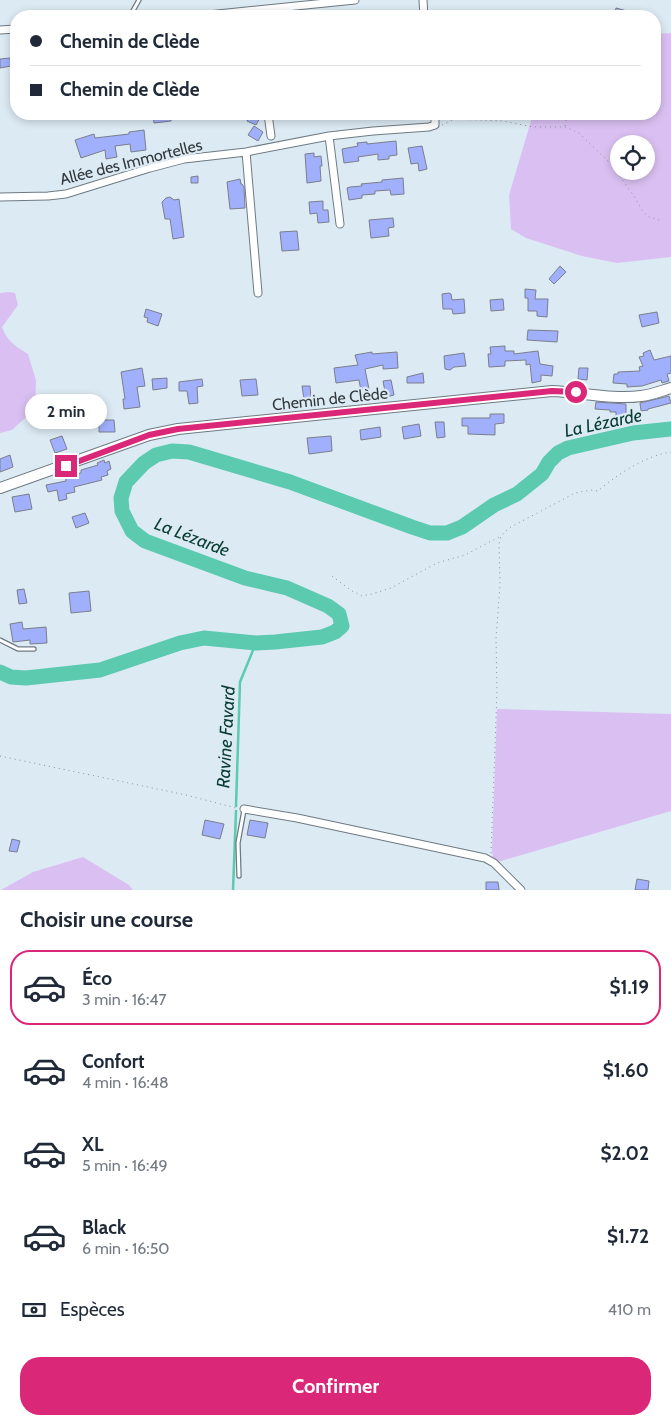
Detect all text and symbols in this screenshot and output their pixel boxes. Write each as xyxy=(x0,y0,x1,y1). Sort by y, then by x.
text: Chemin de Clède xyxy=(60,30,199,53)
text: Chemin de Clède xyxy=(60,78,199,101)
street label: Allée des Immortelles xyxy=(58,135,205,189)
map controls xyxy=(610,135,655,180)
button: locate xyxy=(610,135,655,180)
route start xyxy=(565,381,587,403)
street label: Chemin de Clède xyxy=(271,383,389,415)
callout: 2 min xyxy=(25,394,107,428)
text: 2 min xyxy=(47,402,85,421)
water label: La Lézarde xyxy=(562,404,644,442)
route end xyxy=(55,455,77,477)
water label: La Lézarde xyxy=(151,513,233,561)
water label: Ravine Favard xyxy=(212,685,240,789)
text: Choisir une course xyxy=(20,906,193,933)
icon: car xyxy=(22,965,67,1010)
text: Éco xyxy=(82,967,112,990)
text: $1.19 xyxy=(609,976,649,999)
text: 3 min · 16:47 xyxy=(82,990,167,1009)
icon: car xyxy=(22,1048,67,1093)
text: Confort xyxy=(82,1050,145,1073)
text: $1.60 xyxy=(603,1059,649,1082)
text: 4 min · 16:48 xyxy=(82,1073,169,1092)
icon: car xyxy=(22,1131,67,1176)
text: XL xyxy=(82,1133,103,1156)
text: $2.02 xyxy=(600,1142,649,1165)
text: 5 min · 16:49 xyxy=(82,1156,168,1175)
icon: car xyxy=(22,1214,67,1259)
text: Black xyxy=(82,1216,126,1239)
text: $1.72 xyxy=(607,1225,649,1248)
text: 6 min · 16:50 xyxy=(82,1239,170,1258)
icon: cash xyxy=(20,1296,48,1324)
text: Espèces xyxy=(60,1298,125,1321)
text: 410 m xyxy=(608,1300,651,1319)
button: Confirmer xyxy=(20,1357,651,1415)

